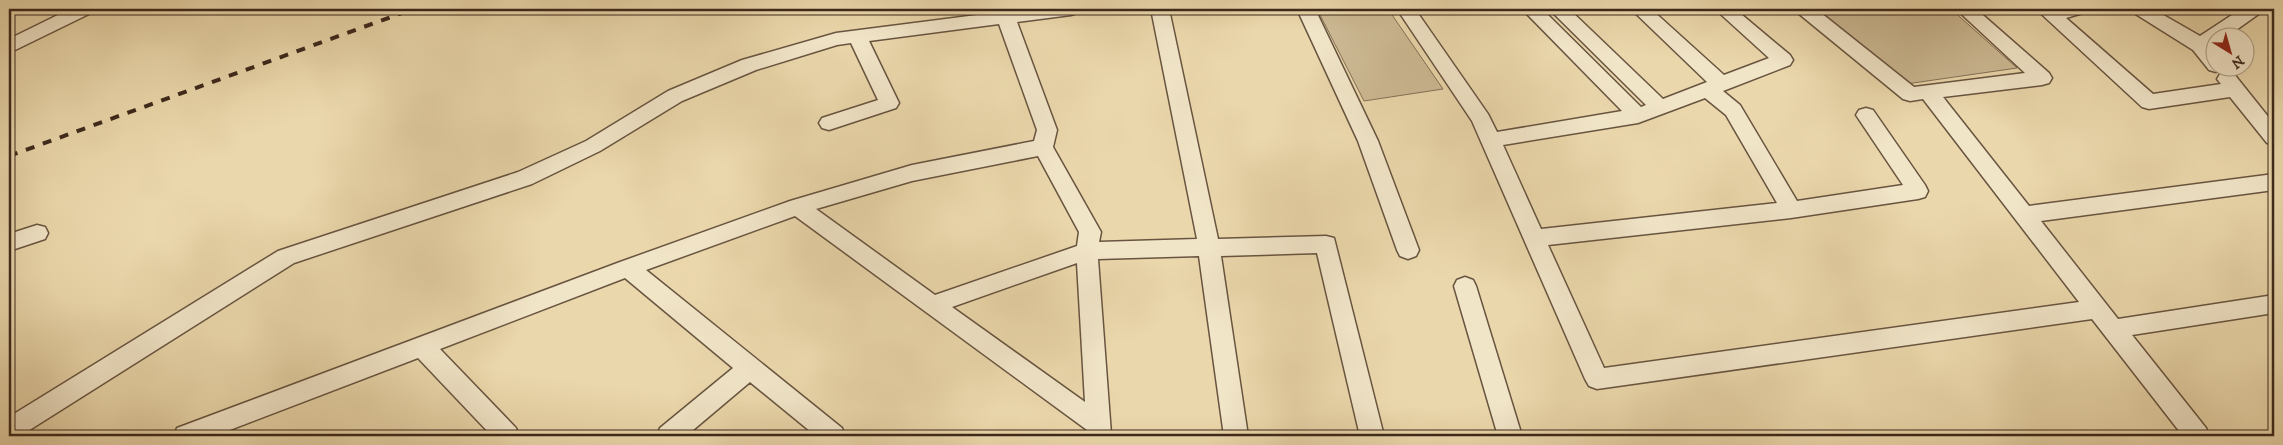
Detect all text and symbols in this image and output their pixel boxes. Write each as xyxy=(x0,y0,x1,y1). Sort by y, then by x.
north arrow xyxy=(2206,28,2256,78)
text: N xyxy=(2227,51,2247,73)

